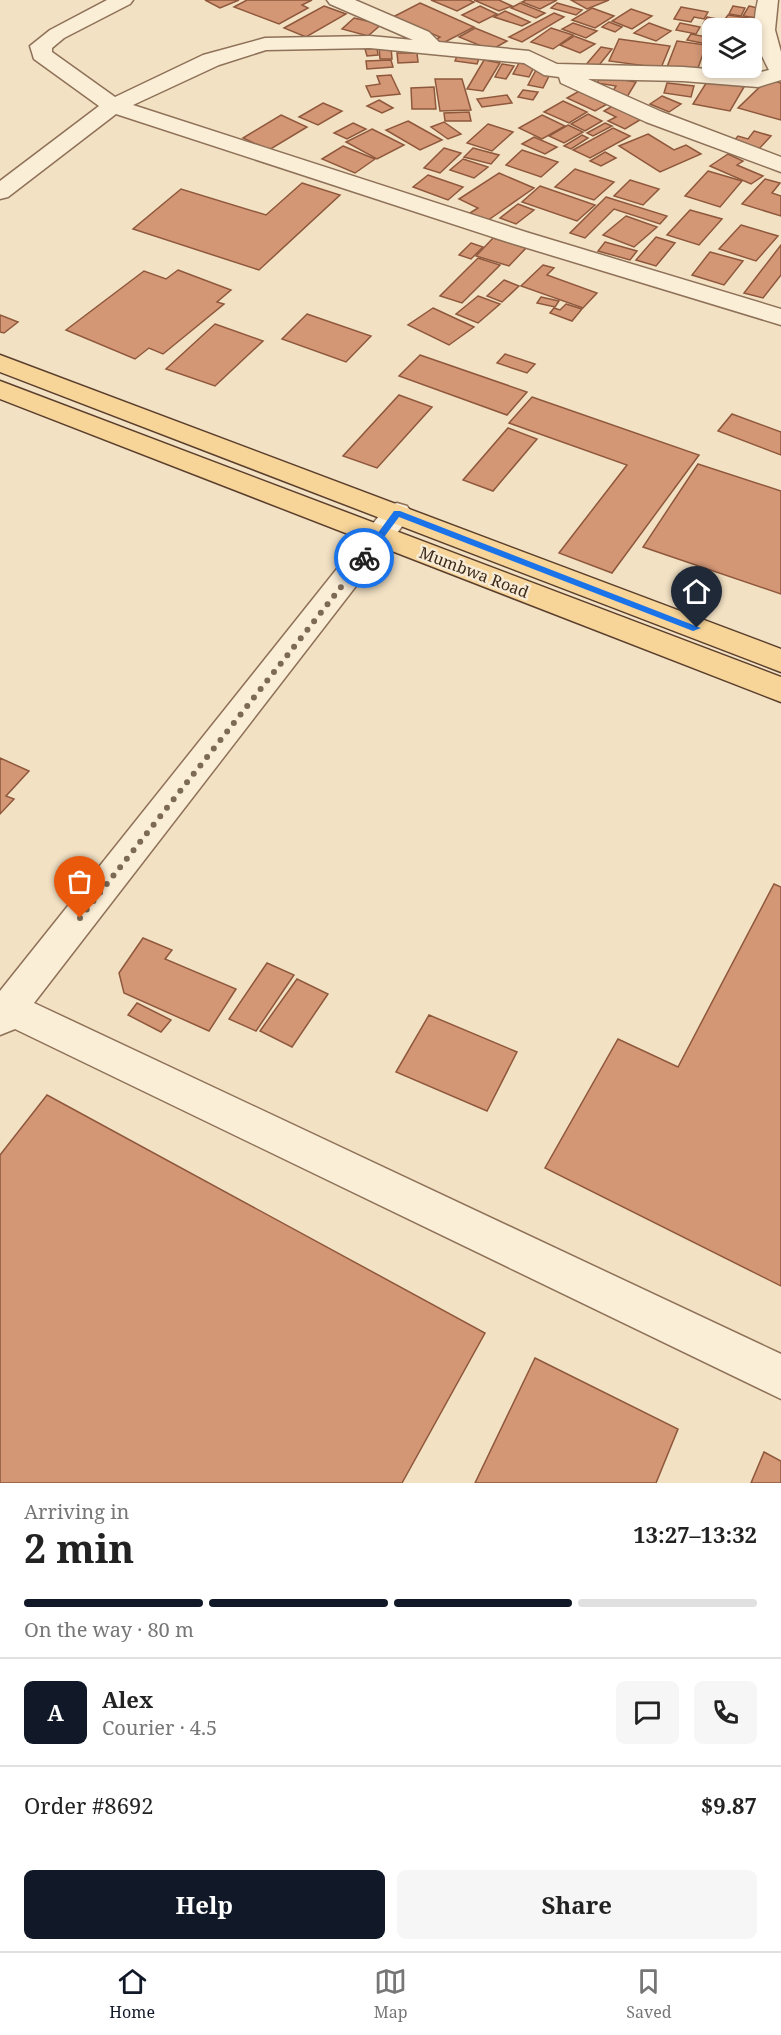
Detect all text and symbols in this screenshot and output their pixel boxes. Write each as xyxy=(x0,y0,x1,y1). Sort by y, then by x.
map controls xyxy=(702,18,762,78)
button: layers xyxy=(702,18,762,78)
courier xyxy=(334,528,394,588)
street label: Mumbwa Road xyxy=(416,541,532,603)
icon: bike xyxy=(348,542,381,575)
pin xyxy=(671,566,722,628)
icon: home xyxy=(680,575,713,608)
pin xyxy=(54,856,105,918)
icon: bag xyxy=(63,865,96,898)
text: Arriving in xyxy=(24,1498,129,1525)
text: 13:27–13:32 xyxy=(633,1519,757,1549)
text: 2 min xyxy=(24,1521,134,1574)
text: On the way · 80 m xyxy=(24,1616,194,1643)
button: chat xyxy=(616,1681,679,1744)
button: phone xyxy=(694,1681,757,1744)
text: Alex xyxy=(102,1684,153,1714)
text: A xyxy=(47,1697,64,1727)
text: Courier · 4.5 xyxy=(102,1714,217,1741)
text: Order #8692 xyxy=(24,1790,154,1820)
text: $9.87 xyxy=(701,1790,757,1820)
button: Help xyxy=(24,1870,385,1939)
button: Share xyxy=(397,1870,757,1939)
tab: Home xyxy=(109,1965,155,2023)
tab: Map xyxy=(374,1965,408,2023)
tab: Saved xyxy=(626,1965,672,2023)

